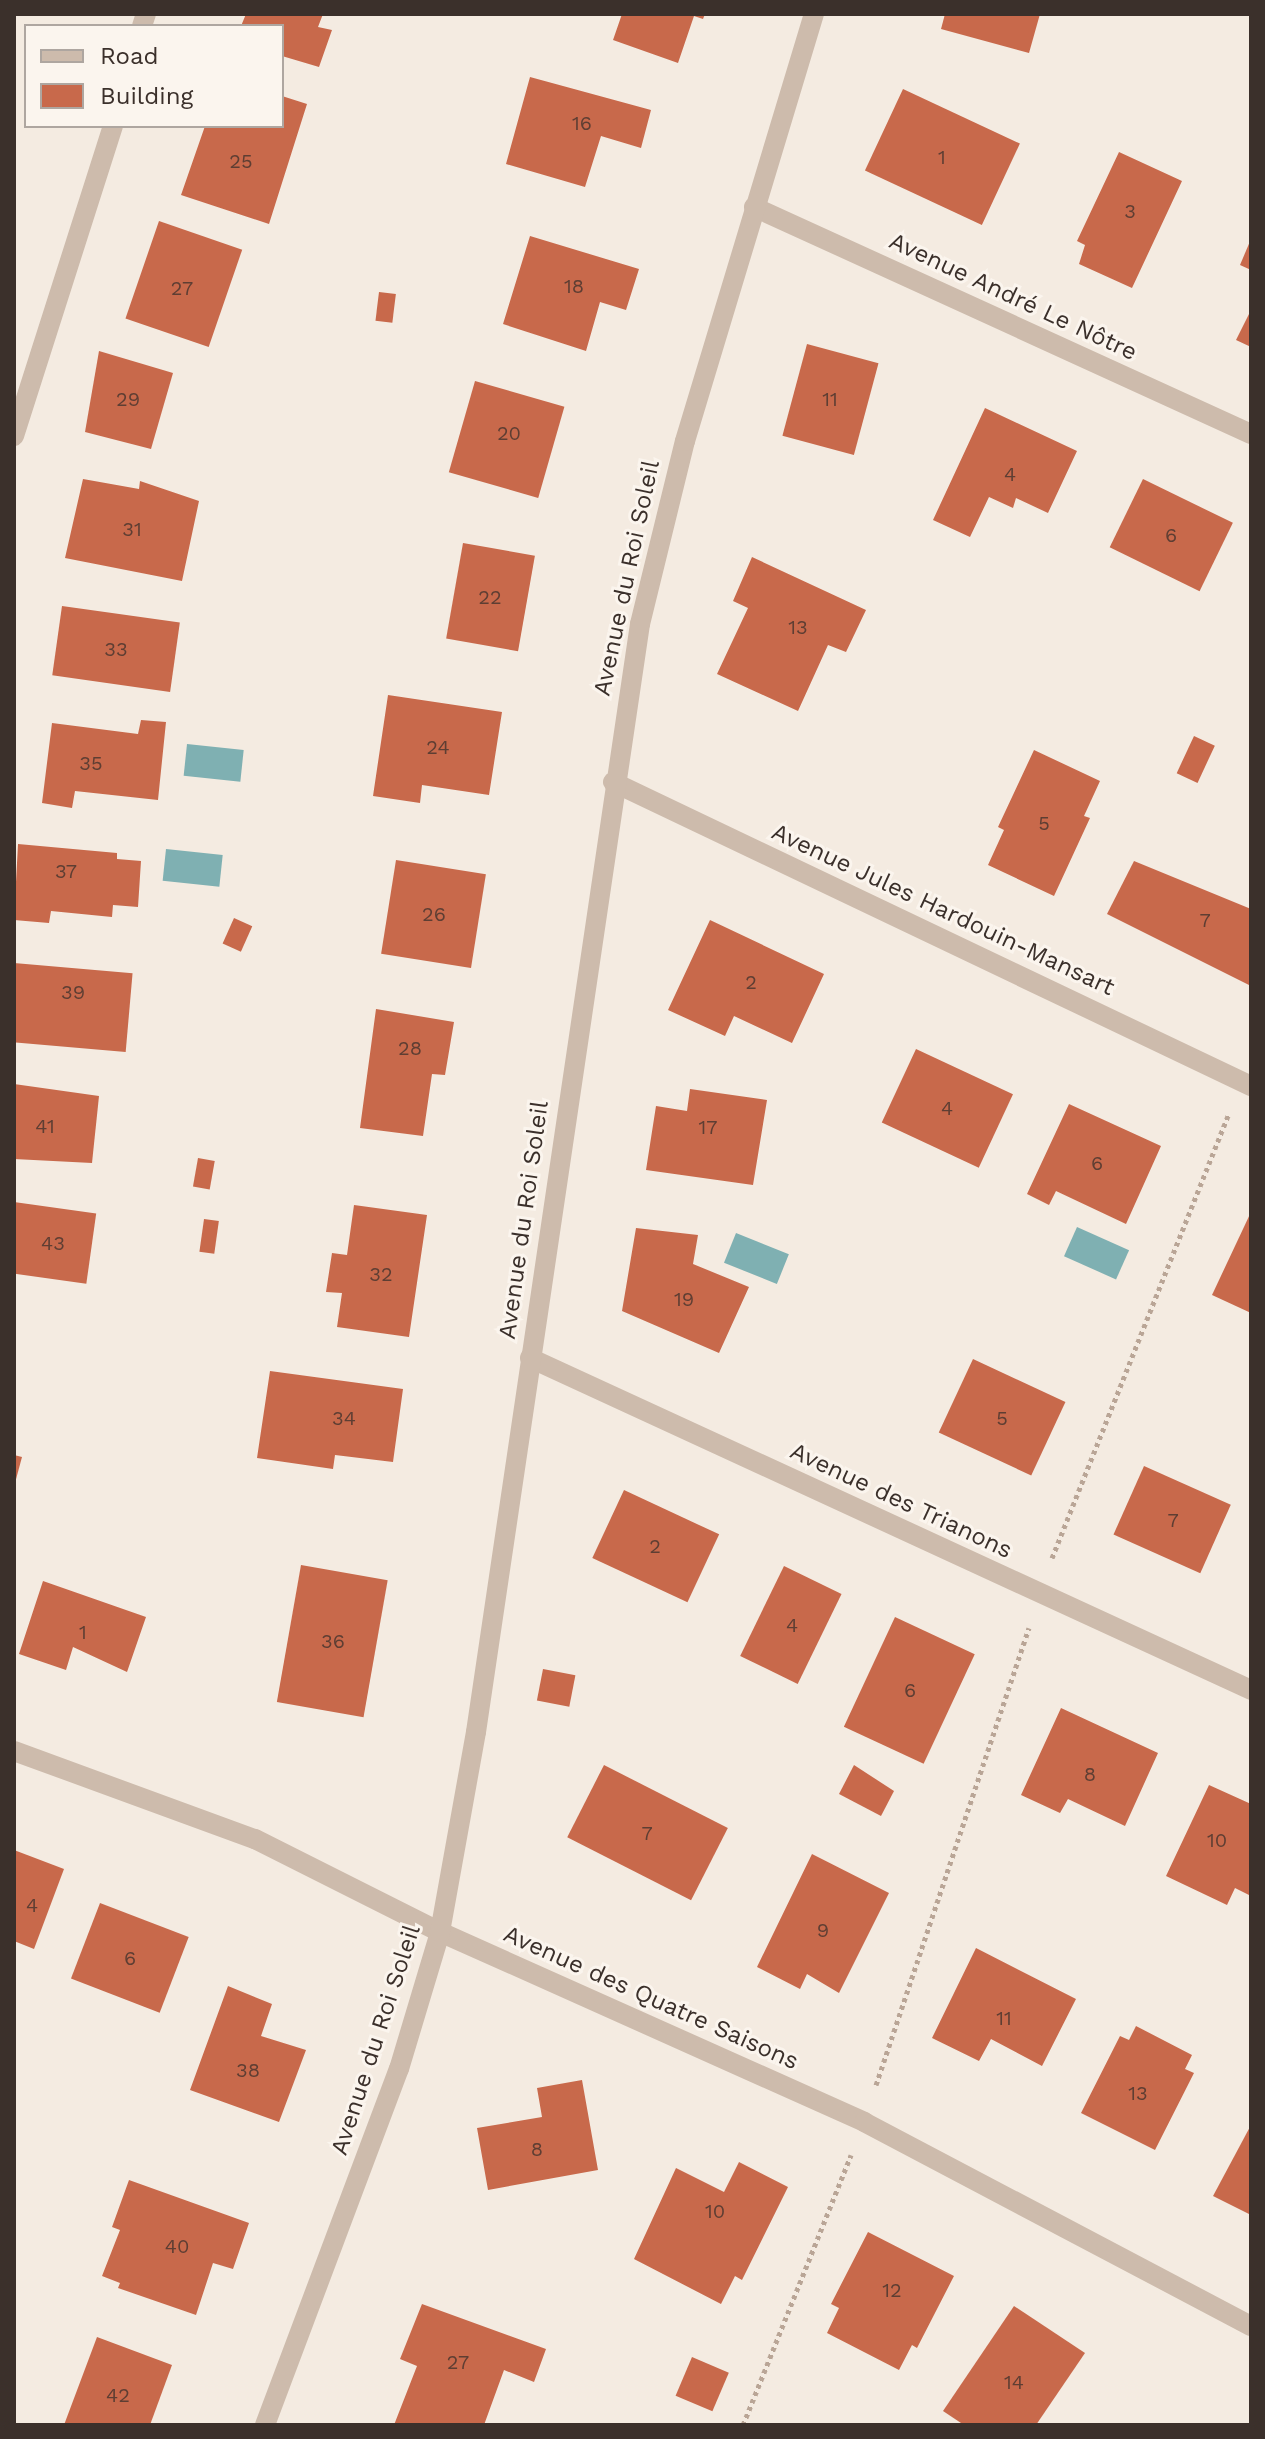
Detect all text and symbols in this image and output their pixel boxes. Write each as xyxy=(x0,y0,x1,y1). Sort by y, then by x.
legend xyxy=(24,24,284,128)
text: Road xyxy=(100,42,159,70)
text: Building xyxy=(100,82,193,110)
house number: 16 xyxy=(572,111,592,135)
house number: 1 xyxy=(938,145,946,169)
house number: 25 xyxy=(229,149,253,173)
house number: 3 xyxy=(1124,199,1136,223)
street label: Avenue André Le Nôtre xyxy=(884,227,1142,367)
house number: 18 xyxy=(564,274,584,298)
house number: 27 xyxy=(171,276,193,300)
house number: 29 xyxy=(116,387,140,411)
house number: 11 xyxy=(822,387,838,411)
house number: 20 xyxy=(497,421,521,445)
street label: Avenue du Roi Soleil xyxy=(588,457,666,699)
house number: 4 xyxy=(1004,462,1016,486)
house number: 31 xyxy=(122,517,142,541)
house number: 6 xyxy=(1165,523,1177,547)
house number: 22 xyxy=(478,585,502,609)
house number: 13 xyxy=(788,615,808,639)
house number: 33 xyxy=(104,637,128,661)
house number: 24 xyxy=(426,735,450,759)
house number: 35 xyxy=(79,751,103,775)
house number: 5 xyxy=(1038,811,1050,835)
street label: Avenue Jules Hardouin-Mansart xyxy=(767,818,1119,1002)
house number: 37 xyxy=(55,859,77,883)
house number: 26 xyxy=(422,902,446,926)
house number: 7 xyxy=(1199,908,1211,932)
house number: 2 xyxy=(745,970,757,994)
house number: 39 xyxy=(61,980,85,1004)
house number: 28 xyxy=(398,1036,422,1060)
house number: 4 xyxy=(941,1096,953,1120)
street label: Avenue du Roi Soleil xyxy=(493,1099,555,1341)
house number: 41 xyxy=(35,1114,55,1138)
house number: 17 xyxy=(698,1115,718,1139)
house number: 6 xyxy=(1091,1151,1103,1175)
house number: 43 xyxy=(41,1231,65,1255)
house number: 32 xyxy=(369,1262,393,1286)
house number: 19 xyxy=(674,1287,694,1311)
house number: 34 xyxy=(332,1406,356,1430)
house number: 5 xyxy=(996,1406,1008,1430)
street label: Avenue des Trianons xyxy=(785,1437,1017,1565)
house number: 7 xyxy=(1167,1508,1179,1532)
house number: 2 xyxy=(649,1534,661,1558)
house number: 4 xyxy=(786,1613,798,1637)
house number: 1 xyxy=(79,1620,87,1644)
house number: 36 xyxy=(321,1629,345,1653)
house number: 6 xyxy=(904,1678,916,1702)
house number: 8 xyxy=(1084,1762,1096,1786)
house number: 7 xyxy=(641,1821,653,1845)
house number: 10 xyxy=(1207,1828,1227,1852)
house number: 4 xyxy=(26,1893,38,1917)
house number: 9 xyxy=(817,1918,829,1942)
street label: Avenue des Quatre Saisons xyxy=(499,1920,803,2076)
street label: Avenue du Roi Soleil xyxy=(325,1921,427,2159)
house number: 6 xyxy=(124,1946,136,1970)
house number: 11 xyxy=(996,2006,1012,2030)
house number: 38 xyxy=(236,2058,260,2082)
house number: 13 xyxy=(1128,2081,1148,2105)
house number: 8 xyxy=(531,2137,543,2161)
house number: 10 xyxy=(705,2199,725,2223)
house number: 40 xyxy=(165,2234,189,2258)
house number: 12 xyxy=(882,2278,902,2302)
house number: 27 xyxy=(447,2350,469,2374)
house number: 14 xyxy=(1004,2370,1024,2394)
house number: 42 xyxy=(106,2383,130,2407)

